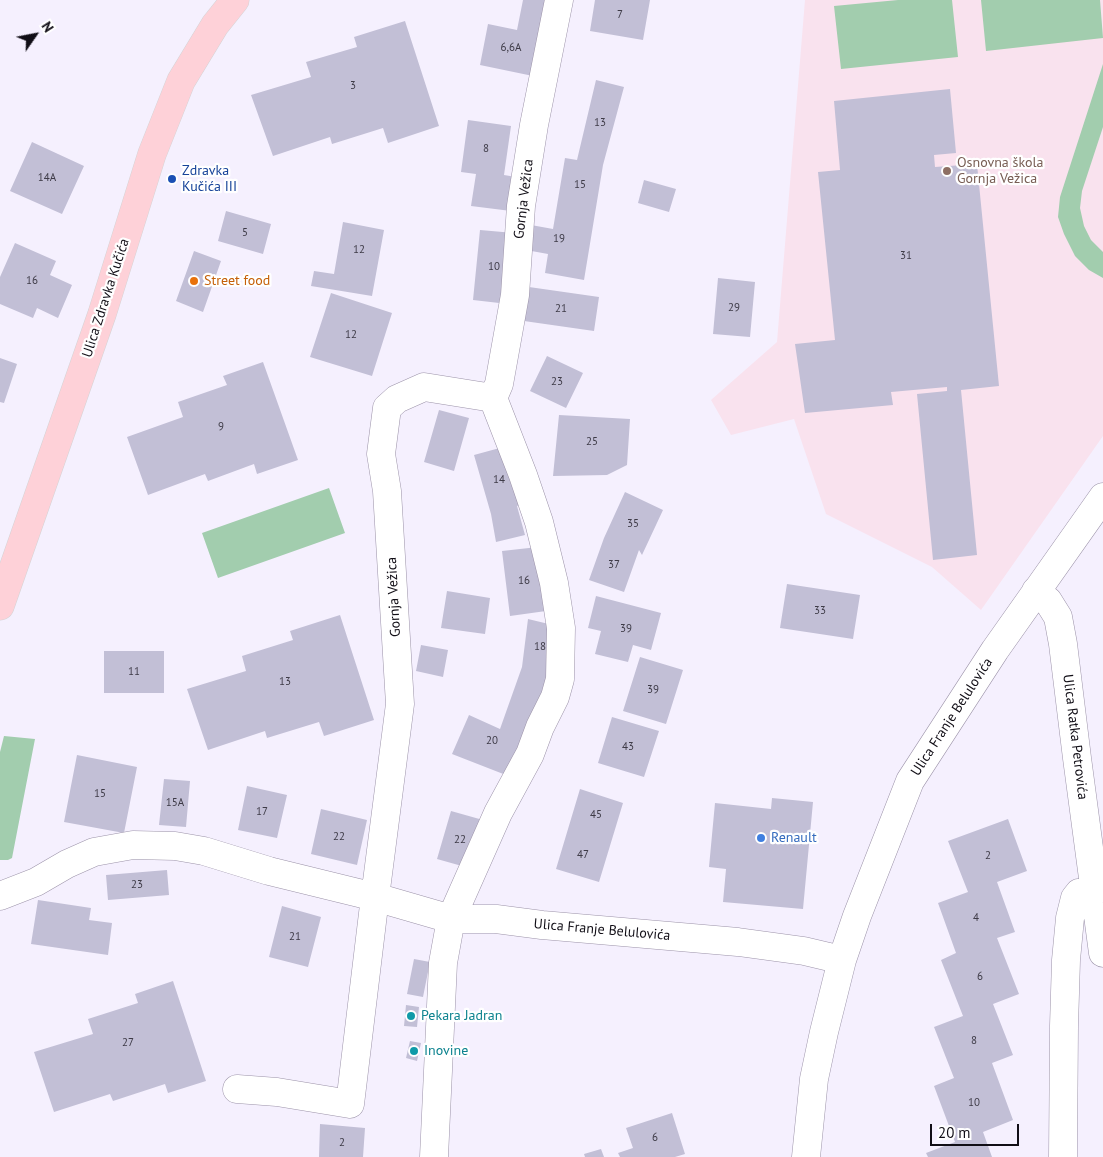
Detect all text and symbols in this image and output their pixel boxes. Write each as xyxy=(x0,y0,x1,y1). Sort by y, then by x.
house number: 7 xyxy=(617,8,623,22)
north arrow xyxy=(10,10,60,60)
text: N xyxy=(38,18,58,36)
house number: 6,6A xyxy=(501,41,521,55)
house number: 3 xyxy=(350,79,356,93)
house number: 13 xyxy=(594,116,606,130)
house number: 8 xyxy=(483,142,489,156)
place label: Osnovna škola Gornja Vežica xyxy=(957,155,1044,188)
street label: Gornja Vežica xyxy=(511,158,537,240)
place label: Zdravka Kučića III xyxy=(182,163,237,196)
marker: Osnovna škola Gornja Vežica xyxy=(941,165,953,177)
house number: 14A xyxy=(38,171,56,185)
marker: Zdravka Kučića III xyxy=(166,173,178,185)
house number: 15 xyxy=(574,178,586,192)
house number: 5 xyxy=(242,226,248,240)
house number: 19 xyxy=(553,232,565,246)
street label: Ulica Zdravka Kučića xyxy=(79,236,133,360)
house number: 12 xyxy=(353,243,365,257)
house number: 31 xyxy=(900,249,912,263)
house number: 10 xyxy=(488,260,500,274)
place label: Street food xyxy=(204,273,270,289)
house number: 16 xyxy=(26,274,38,288)
marker: Street food xyxy=(188,275,200,287)
house number: 29 xyxy=(728,301,740,315)
house number: 21 xyxy=(555,302,567,316)
house number: 12 xyxy=(345,328,357,342)
house number: 23 xyxy=(551,375,563,389)
house number: 9 xyxy=(218,420,224,434)
house number: 25 xyxy=(586,435,598,449)
house number: 14 xyxy=(493,473,505,487)
house number: 35 xyxy=(627,517,639,531)
street label: Gornja Vežica xyxy=(384,556,404,638)
house number: 37 xyxy=(608,558,620,572)
house number: 16 xyxy=(518,574,530,588)
house number: 33 xyxy=(814,604,826,618)
house number: 39 xyxy=(620,622,632,636)
house number: 18 xyxy=(534,640,546,654)
street label: Ulica Franje Belulovića xyxy=(908,655,996,779)
house number: 11 xyxy=(128,665,140,679)
street label: Ulica Ratka Petrovića xyxy=(1059,673,1091,801)
house number: 13 xyxy=(279,675,291,689)
house number: 39 xyxy=(647,683,659,697)
house number: 20 xyxy=(486,734,498,748)
house number: 43 xyxy=(622,740,634,754)
house number: 15 xyxy=(94,787,106,801)
house number: 15A xyxy=(166,796,184,810)
house number: 17 xyxy=(256,805,268,819)
house number: 45 xyxy=(590,808,602,822)
house number: 22 xyxy=(333,830,345,844)
place label: Renault xyxy=(771,830,817,846)
marker: Renault xyxy=(755,832,767,844)
house number: 22 xyxy=(454,833,466,847)
house number: 47 xyxy=(577,848,589,862)
house number: 2 xyxy=(985,849,991,863)
house number: 23 xyxy=(131,878,143,892)
house number: 4 xyxy=(973,911,979,925)
street label: Ulica Franje Belulovića xyxy=(533,916,671,944)
house number: 21 xyxy=(289,930,301,944)
house number: 6 xyxy=(977,970,983,984)
place label: Pekara Jadran xyxy=(421,1008,502,1024)
marker: Pekara Jadran xyxy=(405,1010,417,1022)
house number: 8 xyxy=(971,1034,977,1048)
house number: 27 xyxy=(122,1036,134,1050)
place label: Inovine xyxy=(424,1043,468,1059)
marker: Inovine xyxy=(408,1045,420,1057)
house number: 10 xyxy=(968,1096,980,1110)
scale bar xyxy=(933,1114,1022,1146)
text: 20 m xyxy=(938,1123,971,1142)
house number: 6 xyxy=(652,1131,658,1145)
house number: 2 xyxy=(339,1136,345,1150)

